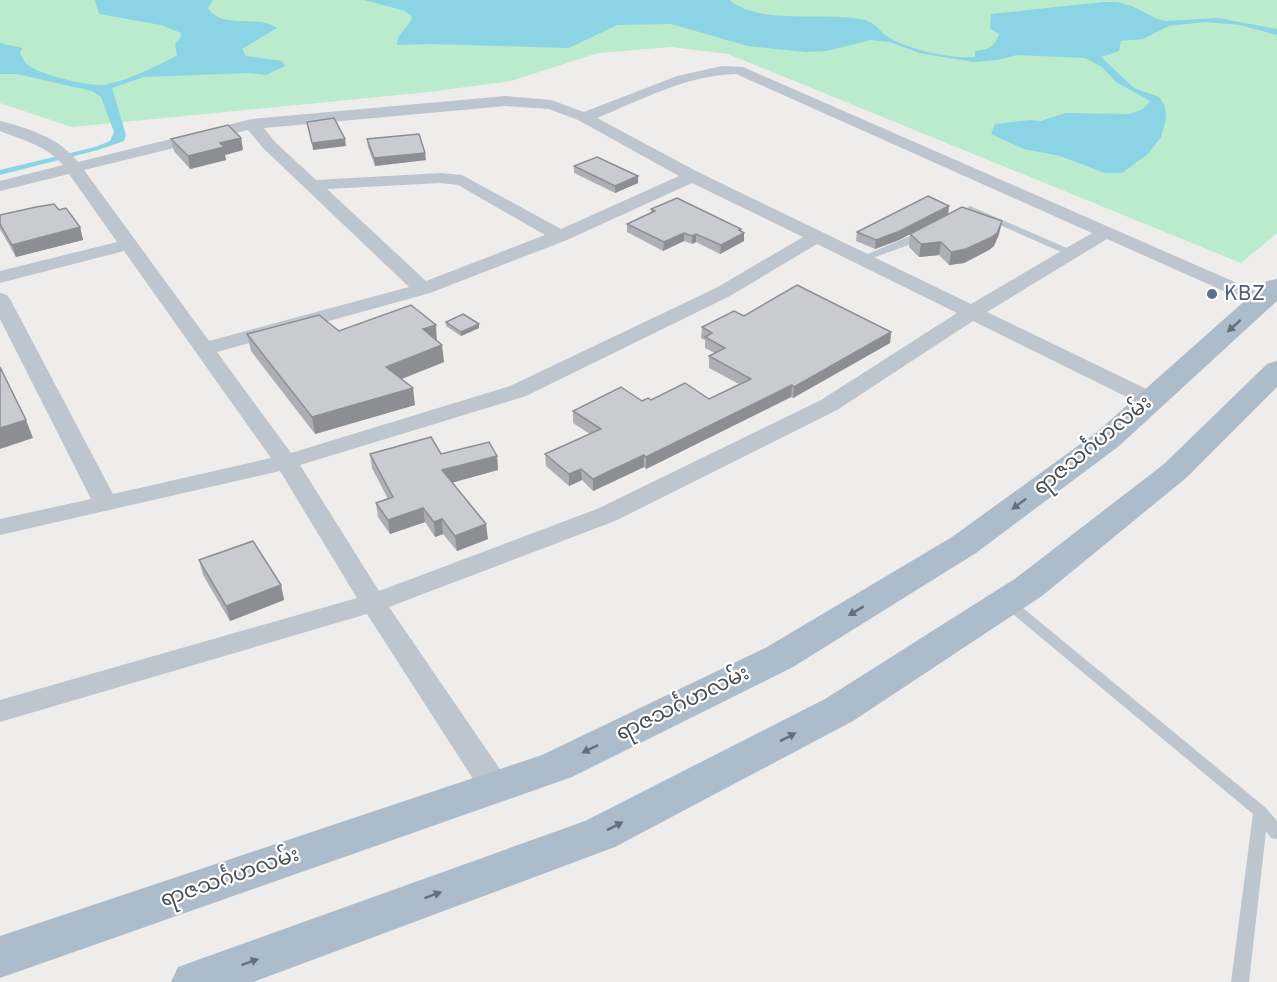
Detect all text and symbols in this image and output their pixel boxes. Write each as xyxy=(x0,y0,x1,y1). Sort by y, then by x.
place label: KBZ xyxy=(1224,281,1265,308)
marker: KBZ xyxy=(1205,287,1219,301)
one-way arrow xyxy=(1226,319,1241,333)
street label: ရာဇသင်္ဂဟလမ်း xyxy=(1026,387,1159,504)
one-way arrow xyxy=(1012,498,1027,510)
one-way arrow xyxy=(848,605,864,616)
street label: ရာဇသင်္ဂဟလမ်း xyxy=(610,657,755,750)
one-way arrow xyxy=(780,732,797,741)
one-way arrow xyxy=(582,745,599,754)
one-way arrow xyxy=(606,822,624,832)
street label: ရာဇသင်္ဂဟလမ်း xyxy=(156,838,304,916)
one-way arrow xyxy=(424,890,442,900)
one-way arrow xyxy=(241,957,259,967)

